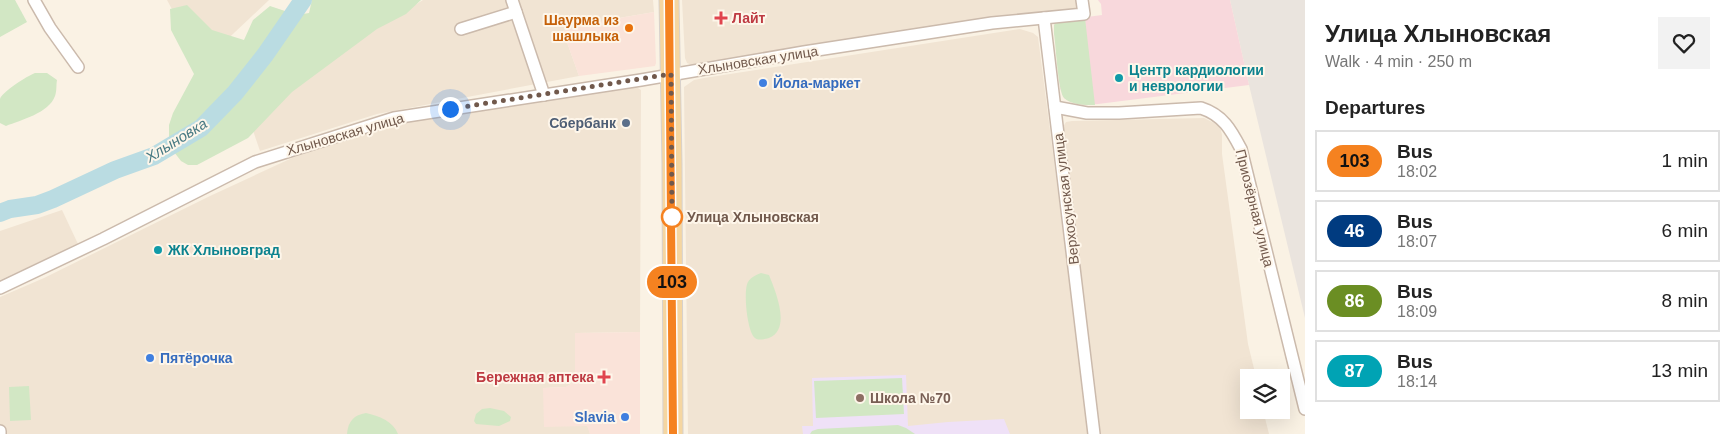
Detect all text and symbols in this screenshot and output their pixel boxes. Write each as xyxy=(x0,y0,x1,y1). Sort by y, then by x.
place label: Лайт xyxy=(732,10,766,26)
marker: Лайт xyxy=(714,11,728,25)
place label: Шаурма из шашлыка xyxy=(544,12,619,44)
button: heart xyxy=(1658,17,1710,69)
text: Улица Хлыновская xyxy=(1325,20,1551,47)
marker: Шаурма из шашлыка xyxy=(623,22,635,34)
street label: Хлыновская улица xyxy=(697,43,819,77)
text: Walk · 4 min · 250 m xyxy=(1325,53,1472,70)
place label: Центр кардиологии и неврологии xyxy=(1129,62,1264,94)
marker: Центр кардиологии и неврологии xyxy=(1113,72,1125,84)
place label: Йола-маркет xyxy=(773,74,861,91)
marker: Йола-маркет xyxy=(757,77,769,89)
your location xyxy=(438,97,463,122)
text: Departures xyxy=(1325,97,1425,118)
street label: Хлыновская улица xyxy=(284,110,406,158)
water label: Хлыновка xyxy=(141,114,210,166)
place label: Сбербанк xyxy=(549,115,617,131)
marker: Сбербанк xyxy=(620,117,632,129)
street label: Верхосунская улица xyxy=(1050,132,1082,266)
text: Bus xyxy=(1397,141,1433,162)
street label: Приозёрная улица xyxy=(1233,147,1277,269)
text: 1 min xyxy=(1662,150,1708,171)
text: 103 xyxy=(1339,151,1370,171)
text: 18:02 xyxy=(1397,163,1437,180)
marker: Улица Хлыновская xyxy=(661,206,683,228)
place label: Улица Хлыновская xyxy=(687,209,819,225)
text: Bus xyxy=(1397,211,1433,232)
text: 6 min xyxy=(1662,220,1708,241)
text: 46 xyxy=(1344,221,1365,241)
text: 18:07 xyxy=(1397,233,1437,250)
place label: ЖК Хлыновград xyxy=(167,242,280,258)
marker: ЖК Хлыновград xyxy=(152,244,164,256)
line badge: 103 xyxy=(643,266,701,298)
text: 103 xyxy=(657,272,687,292)
text: Bus xyxy=(1397,281,1433,302)
text: 8 min xyxy=(1662,290,1708,311)
text: 86 xyxy=(1344,291,1365,311)
text: 18:09 xyxy=(1397,303,1437,320)
place label: Пятёрочка xyxy=(160,350,233,366)
text: Bus xyxy=(1397,351,1433,372)
marker: Пятёрочка xyxy=(144,352,156,364)
text: 13 min xyxy=(1651,360,1708,381)
text: 87 xyxy=(1344,361,1365,381)
place label: Бережная аптека xyxy=(476,369,594,385)
map controls xyxy=(1240,369,1290,419)
button: layers xyxy=(1240,369,1290,419)
marker: Бережная аптека xyxy=(598,371,610,383)
text: 18:14 xyxy=(1397,373,1437,390)
place label: Школа №70 xyxy=(870,390,951,406)
marker: Школа №70 xyxy=(854,392,866,404)
place label: Slavia xyxy=(575,409,615,425)
marker: Slavia xyxy=(619,411,631,423)

